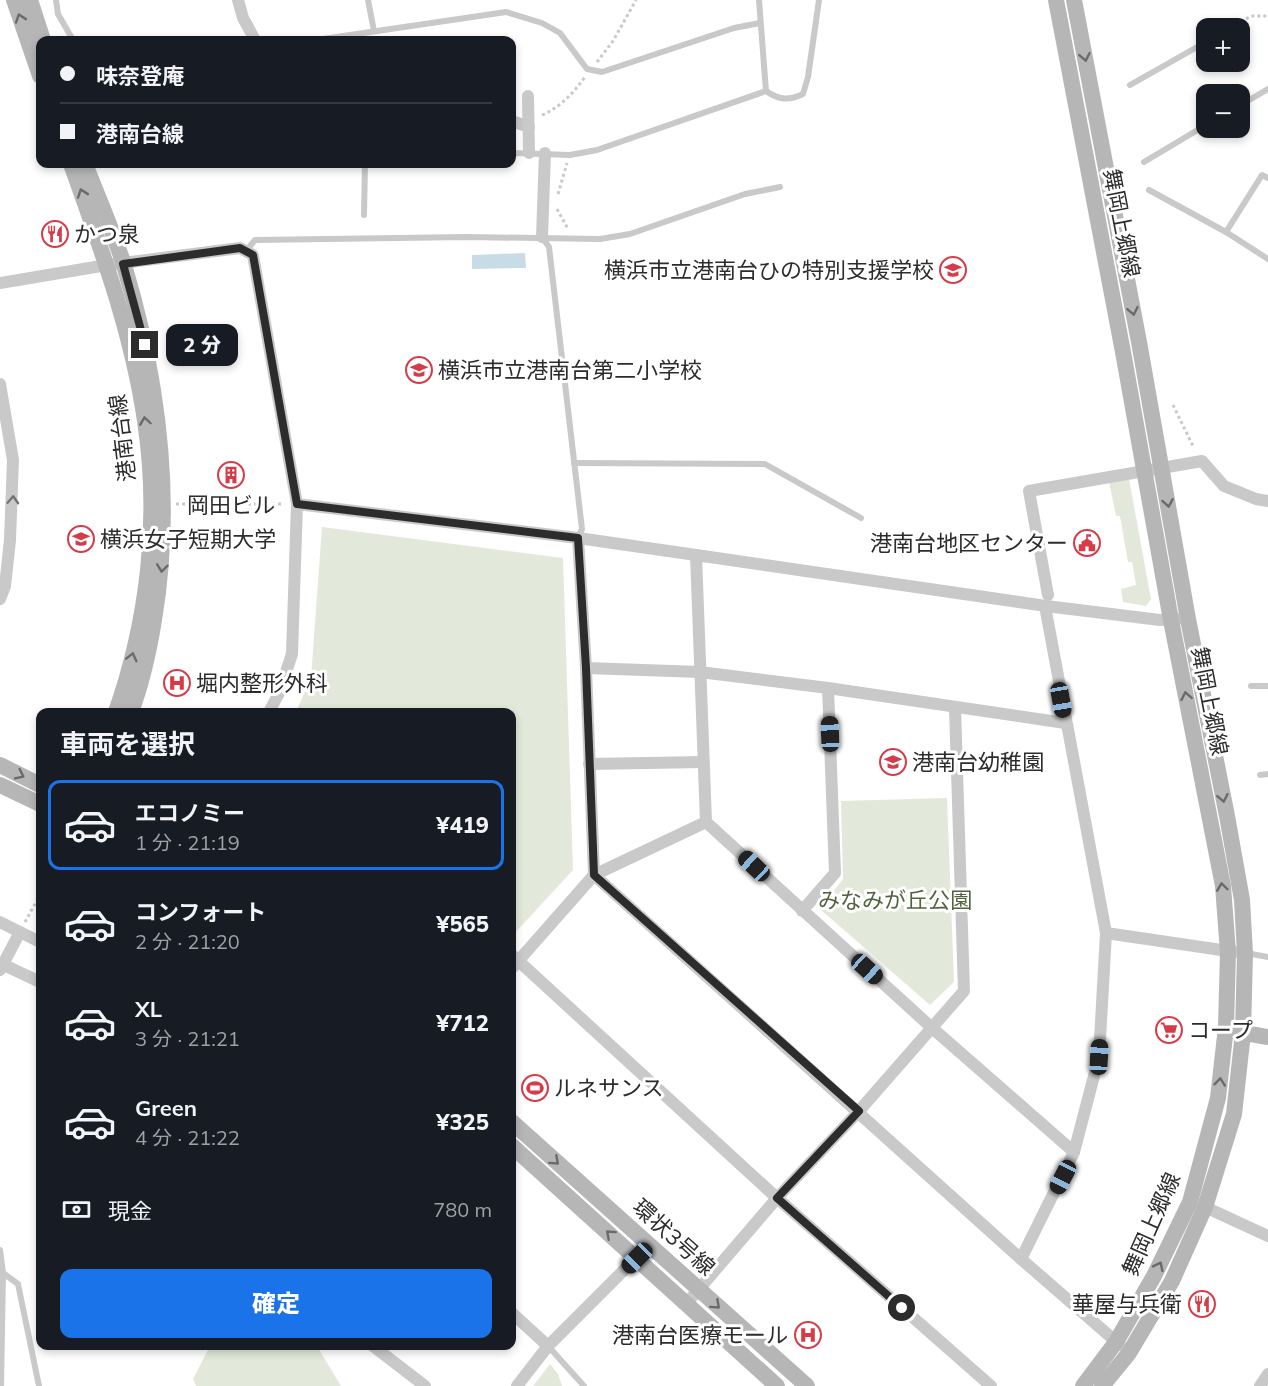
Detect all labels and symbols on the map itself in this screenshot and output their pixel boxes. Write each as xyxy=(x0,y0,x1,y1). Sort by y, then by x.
one-way arrow xyxy=(15,13,28,24)
one-way arrow xyxy=(1078,52,1091,62)
street label: 舞岡上郷線 xyxy=(1098,166,1146,280)
one-way arrow xyxy=(76,189,89,199)
restaurant icon: かつ泉 xyxy=(40,219,70,249)
place label: かつ泉 xyxy=(74,220,140,248)
school or university icon: 横浜市立港南台ひの特別支援学校 xyxy=(938,255,968,285)
place label: 横浜市立港南台ひの特別支援学校 xyxy=(604,256,934,284)
one-way arrow xyxy=(1126,306,1139,316)
callout: 2 分 xyxy=(166,324,238,366)
route end xyxy=(131,331,158,358)
school or university icon: 横浜市立港南台第二小学校 xyxy=(404,355,434,385)
place label: 横浜市立港南台第二小学校 xyxy=(438,356,702,384)
street label: 港南台線 xyxy=(103,393,141,483)
one-way arrow xyxy=(140,417,152,426)
building icon: 岡田ビル xyxy=(216,460,246,490)
place label: 岡田ビル xyxy=(187,491,275,519)
one-way arrow xyxy=(6,496,19,505)
one-way arrow xyxy=(1161,498,1174,508)
school or university icon: 横浜女子短期大学 xyxy=(66,524,96,554)
place label: 横浜女子短期大学 xyxy=(100,525,276,553)
public building icon: 港南台地区センター xyxy=(1072,528,1102,558)
place label: 港南台地区センター xyxy=(870,529,1068,557)
one-way arrow xyxy=(156,563,168,572)
street label: 舞岡上郷線 xyxy=(1186,644,1234,758)
one-way arrow xyxy=(125,652,138,662)
hospital icon: 堀内整形外科 xyxy=(162,668,192,698)
place label: 堀内整形外科 xyxy=(196,669,328,697)
car xyxy=(1049,681,1073,719)
one-way arrow xyxy=(1180,691,1193,701)
car xyxy=(820,716,840,752)
school or university icon: 港南台幼稚園 xyxy=(878,747,908,777)
place label: 港南台幼稚園 xyxy=(912,748,1044,776)
one-way arrow xyxy=(14,768,25,779)
one-way arrow xyxy=(1216,792,1229,802)
car xyxy=(735,847,773,885)
one-way arrow xyxy=(1217,883,1229,892)
park label: みなみが丘公園 xyxy=(818,886,972,914)
car xyxy=(848,950,886,988)
supermarket icon: コープ xyxy=(1154,1015,1184,1045)
place label: コープ xyxy=(1188,1016,1253,1044)
car xyxy=(1089,1039,1109,1075)
sports icon: ルネサンス xyxy=(520,1073,550,1103)
place label: ルネサンス xyxy=(554,1074,664,1102)
one-way arrow xyxy=(1213,1077,1226,1086)
one-way arrow xyxy=(548,1154,559,1165)
car xyxy=(1047,1157,1079,1197)
street label: 舞岡上郷線 xyxy=(1116,1168,1186,1280)
street label: 環状3号線 xyxy=(627,1193,721,1281)
one-way arrow xyxy=(606,1230,617,1241)
car xyxy=(618,1239,656,1277)
one-way arrow xyxy=(1152,1261,1164,1272)
restaurant icon: 華屋与兵衛 xyxy=(1187,1289,1217,1319)
place label: 華屋与兵衛 xyxy=(1072,1290,1182,1318)
route start xyxy=(888,1294,915,1321)
one-way arrow xyxy=(710,1298,720,1309)
hospital icon: 港南台医療モール xyxy=(793,1320,823,1350)
place label: 港南台医療モール xyxy=(612,1321,788,1349)

